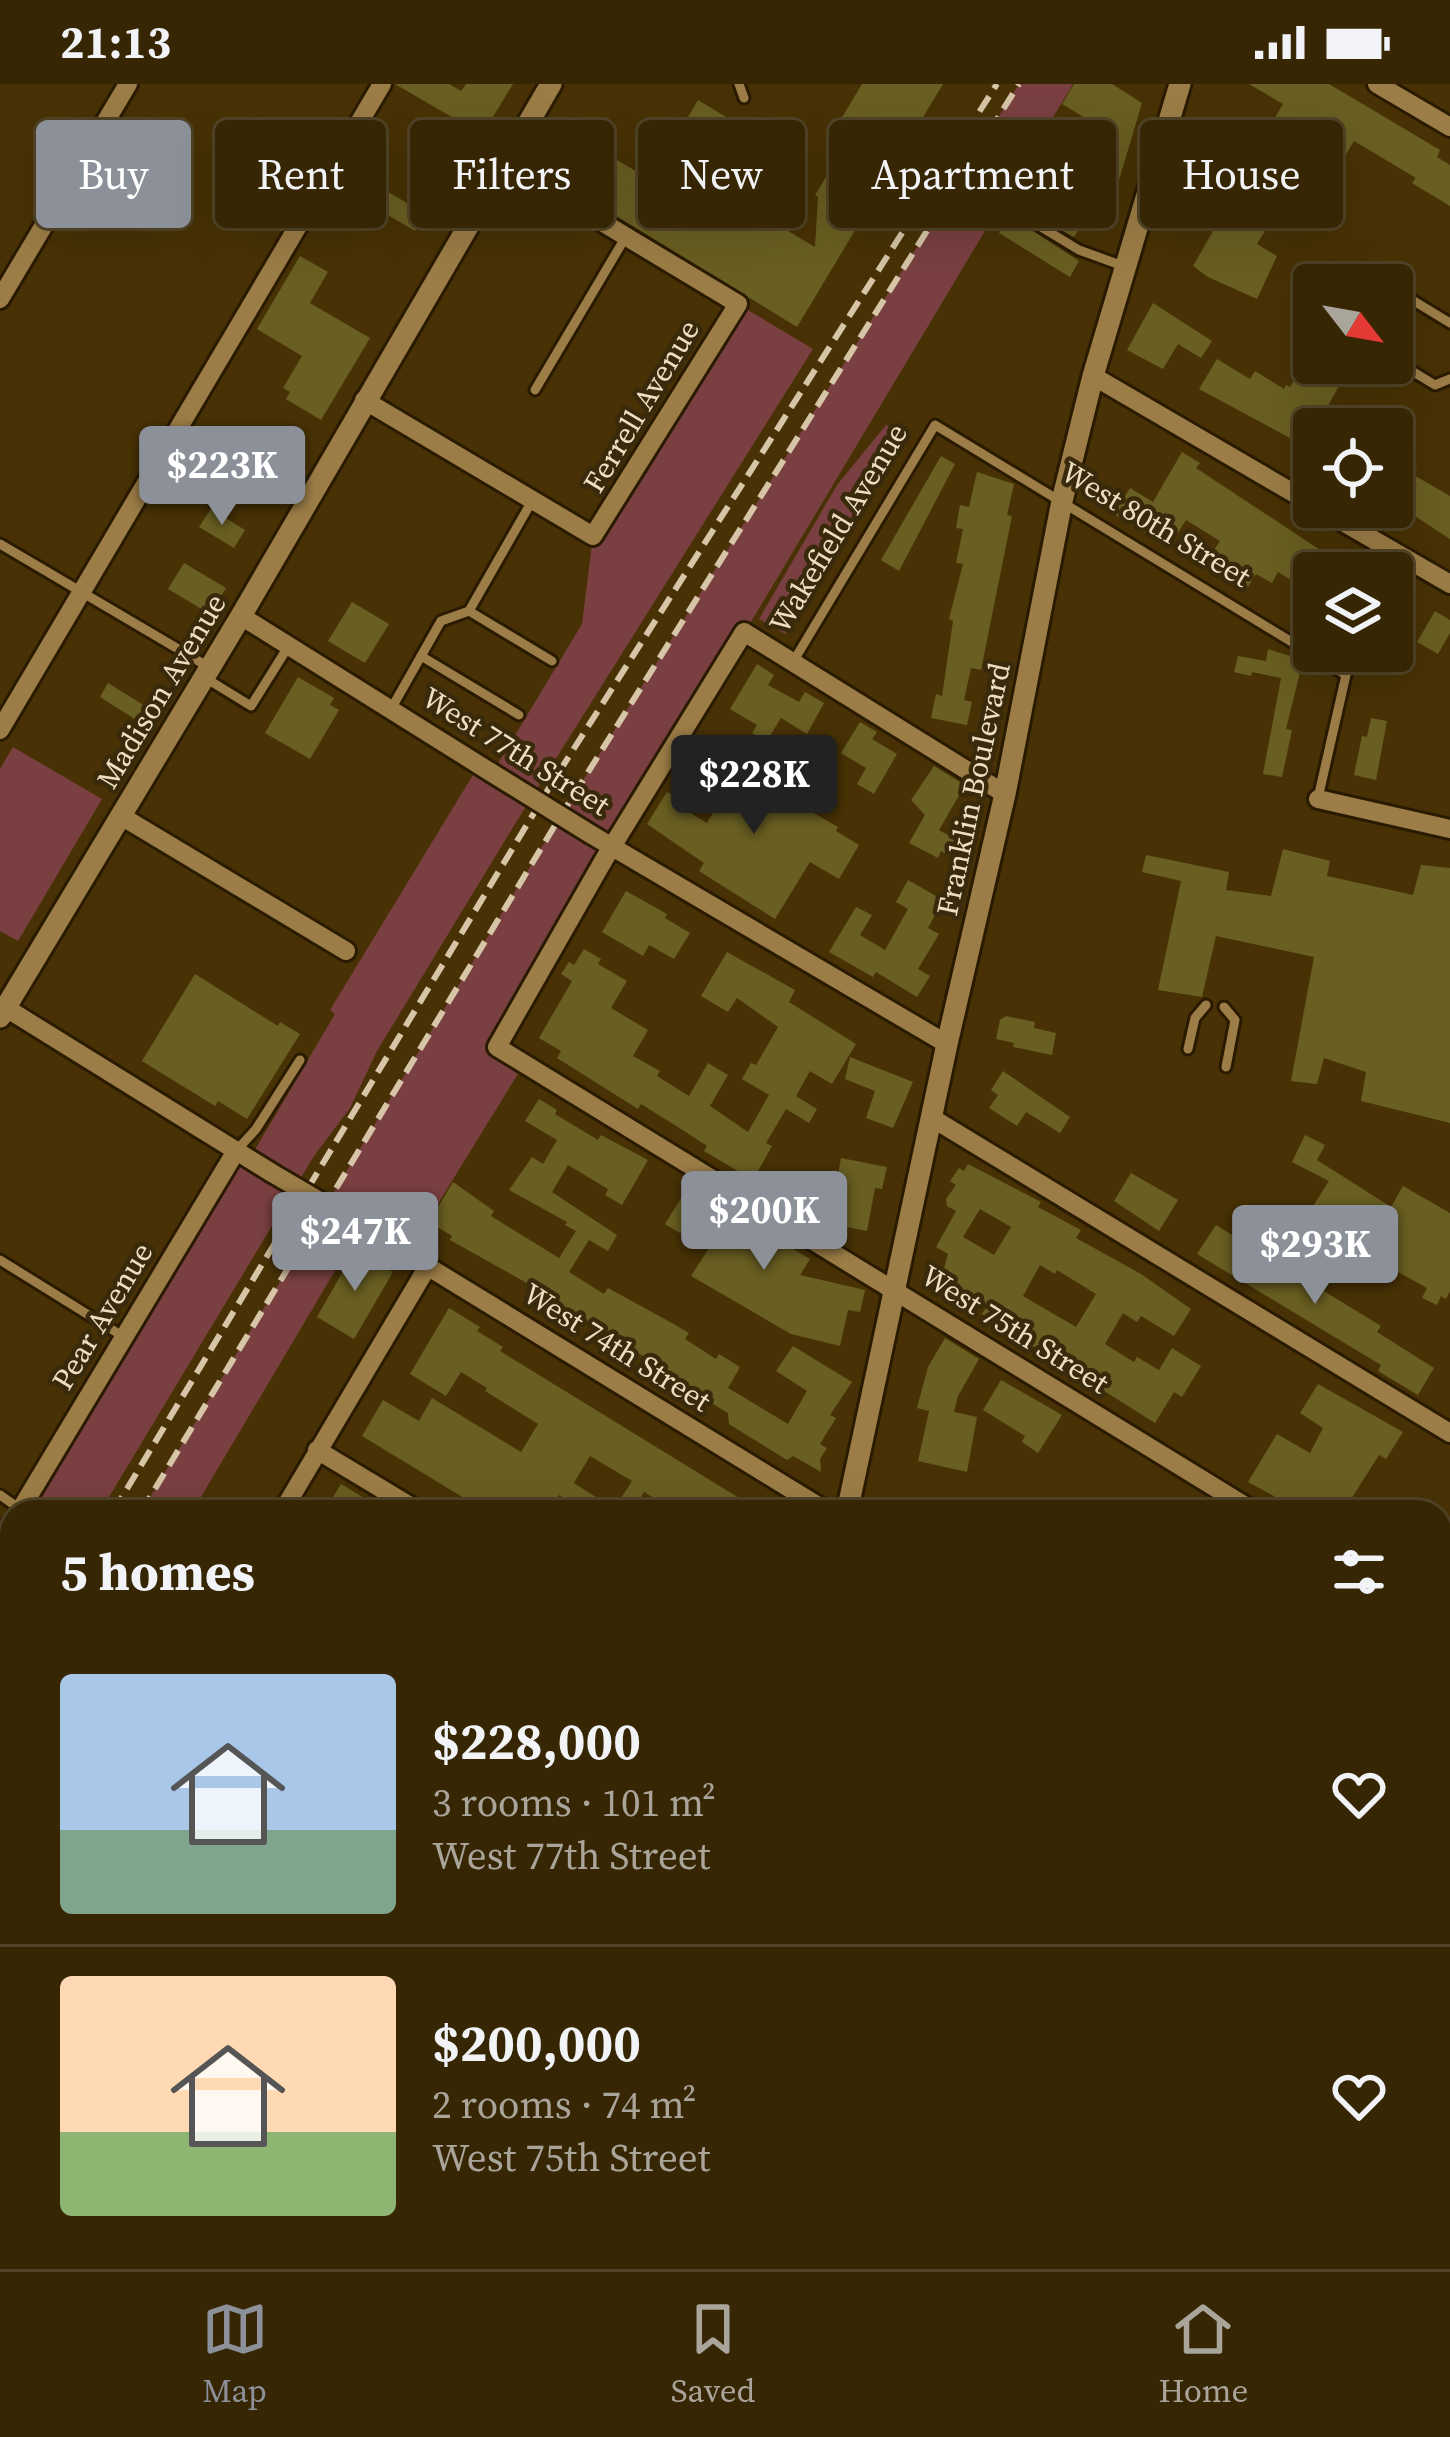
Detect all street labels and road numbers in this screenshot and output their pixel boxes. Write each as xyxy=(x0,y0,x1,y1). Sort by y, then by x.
street label: Ferrell Avenue xyxy=(573,312,709,500)
street label: Wakefield Avenue xyxy=(759,416,917,640)
street label: West 80th Street xyxy=(1054,451,1259,597)
street label: Madison Avenue xyxy=(87,586,235,796)
street label: Franklin Boulevard xyxy=(926,659,1020,919)
street label: West 77th Street xyxy=(414,677,618,825)
street label: Pear Avenue xyxy=(42,1235,162,1397)
street label: West 75th Street xyxy=(913,1255,1117,1403)
street label: West 74th Street xyxy=(515,1273,719,1421)

